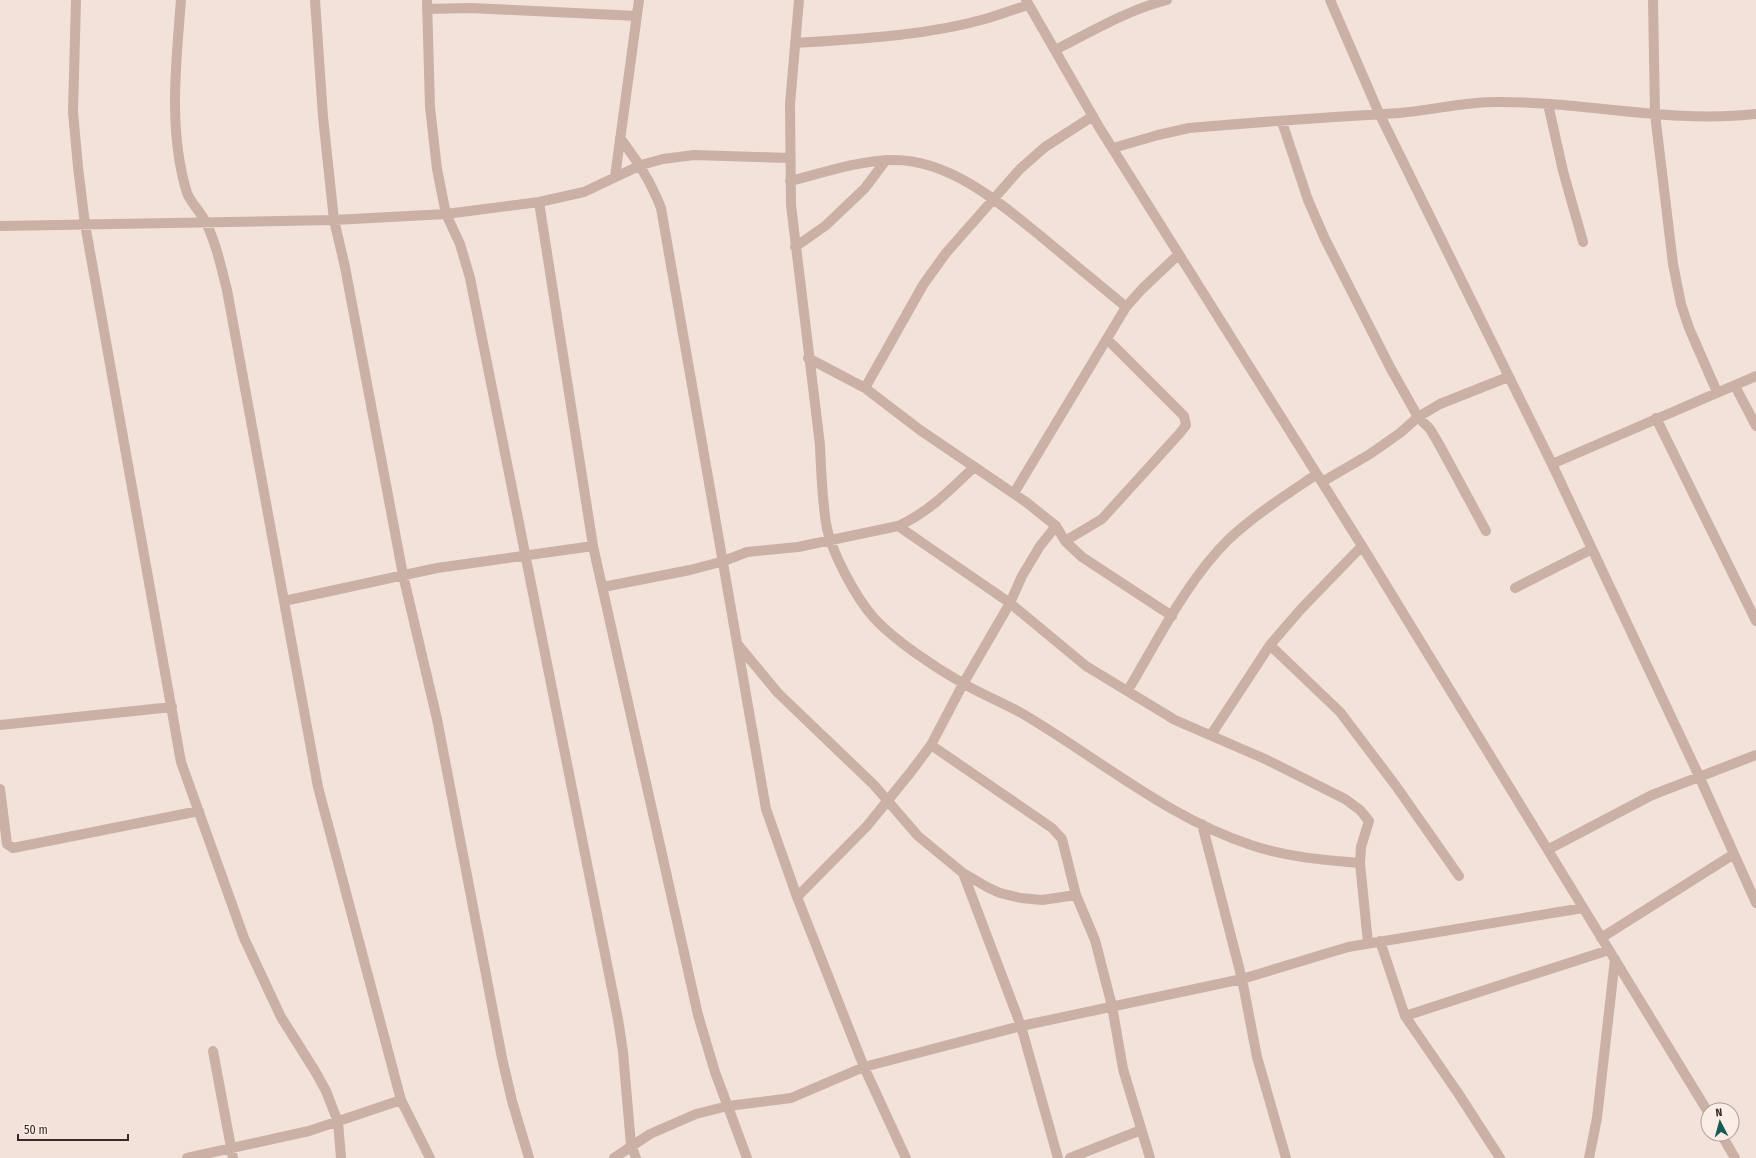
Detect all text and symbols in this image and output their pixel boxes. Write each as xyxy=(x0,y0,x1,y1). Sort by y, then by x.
north arrow xyxy=(1700,1102,1740,1142)
text: N xyxy=(1715,1106,1723,1119)
scale bar xyxy=(18,1116,128,1142)
text: 50 m xyxy=(24,1123,48,1137)

